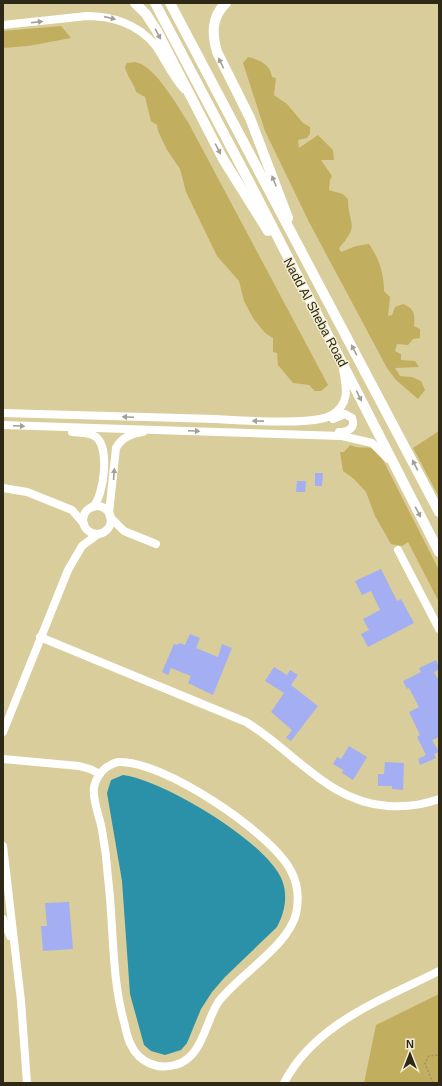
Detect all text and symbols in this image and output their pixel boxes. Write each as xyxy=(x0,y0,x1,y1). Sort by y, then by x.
one-way arrow xyxy=(104,16,116,22)
one-way arrow xyxy=(31,19,43,25)
one-way arrow xyxy=(155,28,162,40)
one-way arrow xyxy=(218,57,224,68)
one-way arrow xyxy=(215,143,221,155)
one-way arrow xyxy=(271,176,277,187)
street label: Nadd Al Sheba Road xyxy=(280,255,351,369)
one-way arrow xyxy=(350,344,357,356)
one-way arrow xyxy=(356,391,362,402)
one-way arrow xyxy=(122,413,134,420)
one-way arrow xyxy=(251,418,264,424)
one-way arrow xyxy=(13,422,25,429)
one-way arrow xyxy=(188,427,200,434)
one-way arrow xyxy=(411,459,418,470)
one-way arrow xyxy=(110,468,117,480)
one-way arrow xyxy=(415,506,421,518)
north arrow xyxy=(390,1034,430,1074)
text: N xyxy=(406,1038,414,1050)

